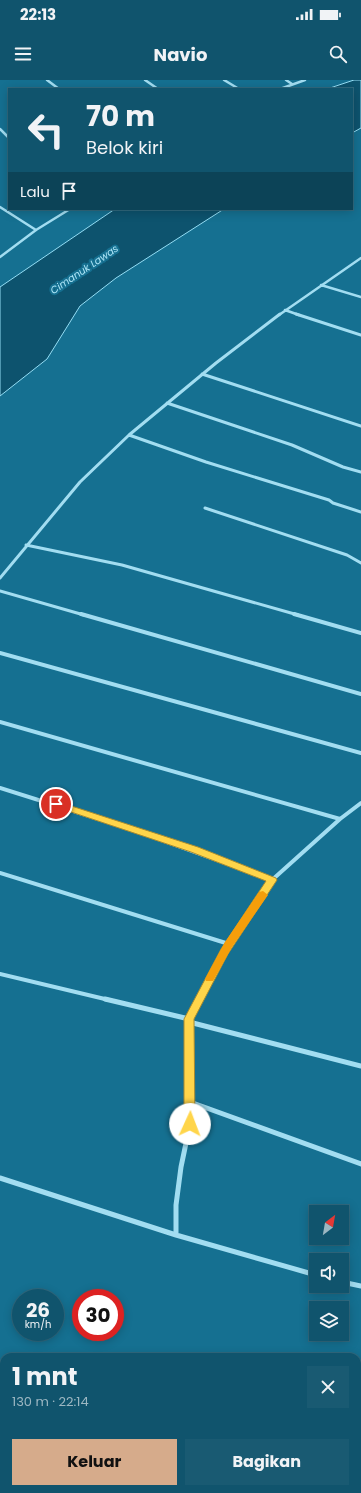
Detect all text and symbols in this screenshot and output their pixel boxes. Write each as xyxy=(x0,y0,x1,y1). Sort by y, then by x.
text: 22:13 xyxy=(20,4,56,25)
text: Navio xyxy=(154,42,207,67)
icon: menu xyxy=(12,43,34,65)
icon: search xyxy=(327,43,349,65)
text: 70 m xyxy=(86,97,155,136)
icon: left xyxy=(20,104,72,156)
text: Belok kiri xyxy=(86,135,163,160)
icon: arrive xyxy=(58,180,80,202)
text: Lalu xyxy=(20,181,50,202)
water label: Cimanuk Lawas xyxy=(47,241,121,298)
pin xyxy=(39,787,73,821)
icon: arrive xyxy=(45,793,67,815)
position arrow xyxy=(169,1103,211,1145)
north arrow xyxy=(309,1205,349,1245)
map controls xyxy=(309,1205,349,1341)
button: sound xyxy=(309,1253,349,1293)
speed limit sign: 30 xyxy=(72,1289,124,1341)
text: 26 xyxy=(26,1296,50,1324)
button: layers xyxy=(309,1301,349,1341)
text: km/h xyxy=(25,1317,51,1332)
text: 1 mnt xyxy=(12,1360,77,1393)
button: close xyxy=(307,1366,349,1408)
text: 130 m · 22:14 xyxy=(12,1392,89,1411)
button: Keluar xyxy=(12,1439,177,1485)
button: Bagikan xyxy=(185,1439,349,1485)

